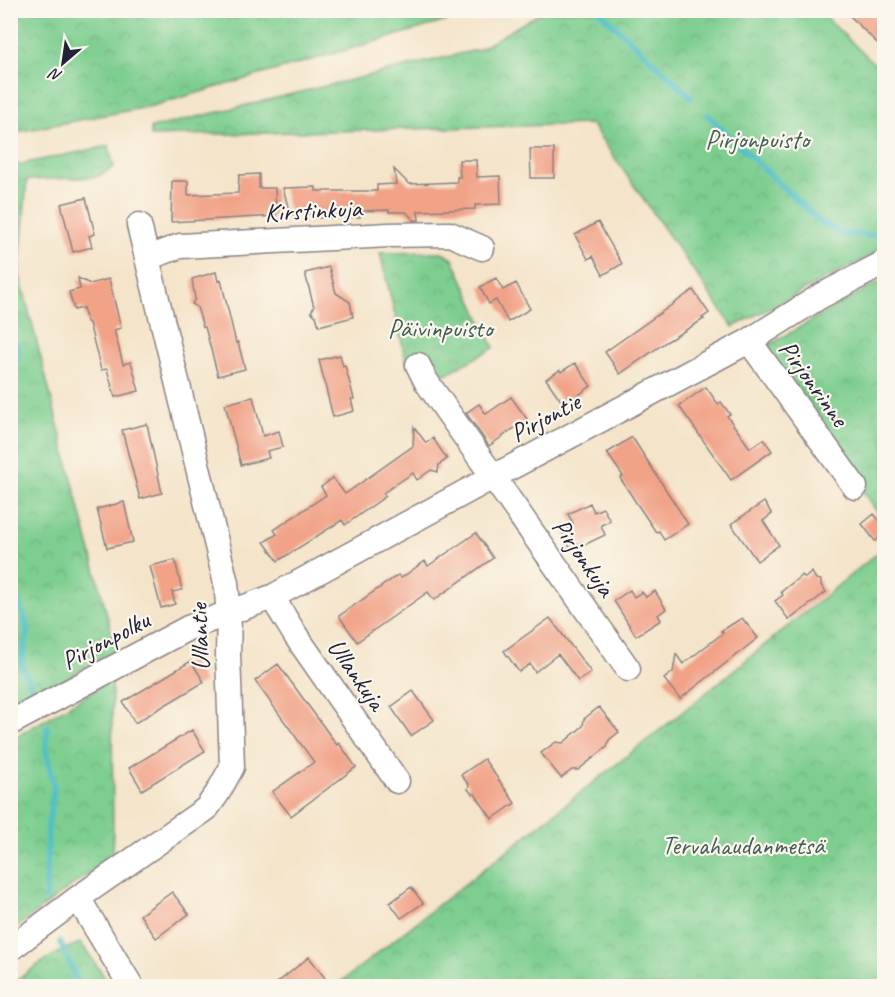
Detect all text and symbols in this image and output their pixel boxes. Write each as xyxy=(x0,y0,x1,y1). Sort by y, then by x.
north arrow xyxy=(33,33,93,93)
text: N xyxy=(44,63,65,86)
park label: Pirjonpuisto xyxy=(705,123,812,156)
street label: Kirstinkuja xyxy=(264,191,364,230)
park label: Päivinpuisto xyxy=(388,312,495,345)
street label: Pirjonrinne xyxy=(771,334,857,435)
street label: Pirjontie xyxy=(505,384,588,450)
street label: Pirjonkuja xyxy=(545,512,623,604)
street label: Ullantie xyxy=(182,601,217,671)
street label: Pirjonpolku xyxy=(55,603,156,677)
street label: Ullankuja xyxy=(320,632,394,719)
park label: Tervahaudanmetsä xyxy=(662,829,826,862)

